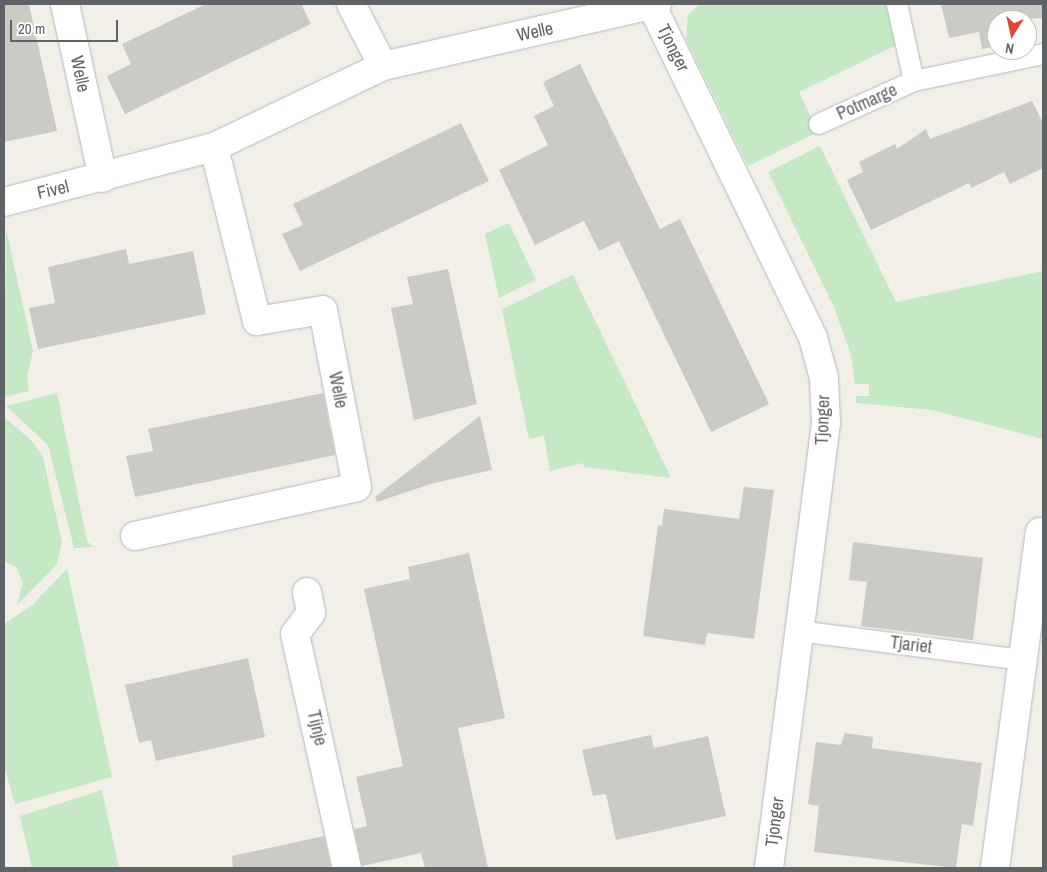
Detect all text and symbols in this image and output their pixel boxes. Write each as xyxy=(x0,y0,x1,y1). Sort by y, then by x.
scale bar xyxy=(12,10,120,42)
north arrow xyxy=(987,10,1037,60)
text: 20 m xyxy=(18,18,45,39)
street label: Welle xyxy=(515,18,555,46)
street label: Tjonger xyxy=(652,21,694,75)
text: N xyxy=(1004,39,1015,58)
street label: Welle xyxy=(66,54,94,94)
street label: Potmarge xyxy=(833,79,901,125)
street label: Fivel xyxy=(35,176,71,204)
street label: Welle xyxy=(324,370,352,410)
street label: Tjonger xyxy=(811,395,835,445)
street label: Tjariet xyxy=(889,632,933,658)
street label: Tijnje xyxy=(302,708,332,748)
street label: Tjonger xyxy=(761,796,789,848)

